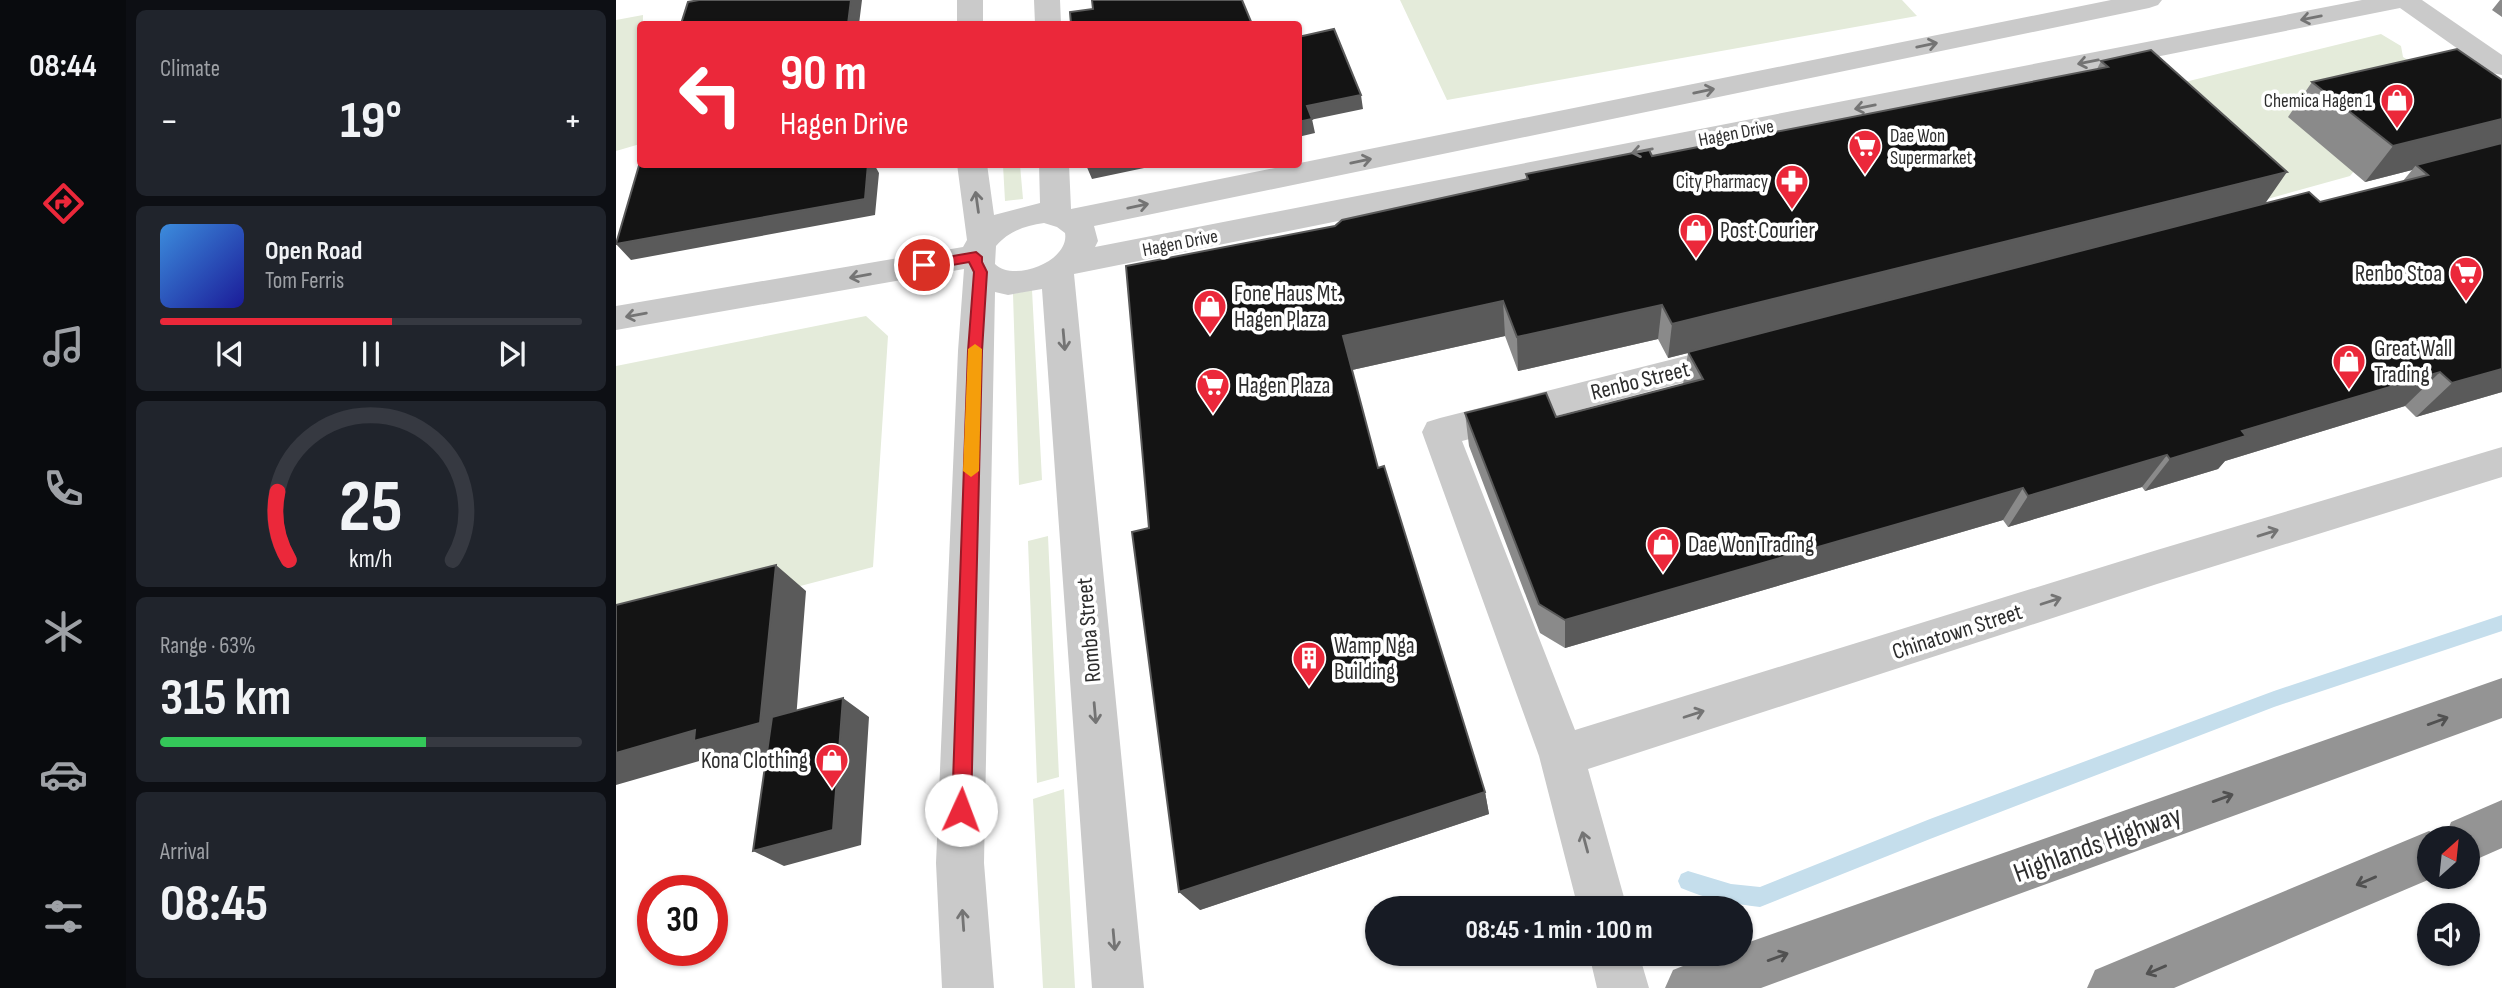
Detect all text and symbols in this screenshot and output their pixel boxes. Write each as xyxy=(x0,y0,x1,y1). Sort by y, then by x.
one-way arrow xyxy=(2300,12,2323,25)
one-way arrow xyxy=(1915,38,1938,52)
text: 90 m xyxy=(780,45,867,104)
text: 08:44 xyxy=(29,47,97,86)
icon: left xyxy=(665,49,756,140)
text: Climate xyxy=(160,55,220,83)
one-way arrow xyxy=(2077,56,2100,70)
shop icon: Chemica Hagen 1 xyxy=(2378,81,2416,130)
one-way arrow xyxy=(1692,83,1715,97)
text: 19° xyxy=(340,90,402,153)
place label: Chemica Hagen 1 xyxy=(2264,90,2372,113)
text: − xyxy=(160,99,179,144)
text: + xyxy=(563,99,582,144)
one-way arrow xyxy=(1854,100,1877,114)
text: Hagen Drive xyxy=(780,105,909,144)
street label: Hagen Drive xyxy=(1697,115,1776,152)
place label: Dae Won Supermarket xyxy=(1890,125,1973,170)
supermarket icon: Dae Won Supermarket xyxy=(1846,127,1884,176)
one-way arrow xyxy=(1631,145,1654,158)
one-way arrow xyxy=(1349,153,1372,167)
pharmacy icon: City Pharmacy xyxy=(1773,162,1811,211)
place label: City Pharmacy xyxy=(1676,171,1769,194)
icon: directions xyxy=(39,179,88,228)
one-way arrow xyxy=(970,191,983,214)
one-way arrow xyxy=(1126,199,1149,212)
shop icon: Post Courier xyxy=(1677,211,1715,260)
place label: Post Courier xyxy=(1720,217,1815,245)
street label: Hagen Drive xyxy=(1141,225,1220,262)
pin xyxy=(894,235,954,295)
text: Open Road xyxy=(265,236,362,267)
icon: arrive xyxy=(905,246,943,284)
supermarket icon: Renbo Stoa xyxy=(2447,254,2485,303)
place label: Renbo Stoa xyxy=(2355,260,2442,288)
text: Tom Ferris xyxy=(265,267,344,295)
one-way arrow xyxy=(849,270,872,283)
place label: Fone Haus Mt. Hagen Plaza xyxy=(1234,280,1342,334)
shop icon: Fone Haus Mt. Hagen Plaza xyxy=(1191,287,1229,336)
one-way arrow xyxy=(625,309,648,322)
icon: music xyxy=(39,322,88,371)
one-way arrow xyxy=(1058,328,1071,351)
icon: previous xyxy=(211,335,249,373)
icon: pause xyxy=(352,335,390,373)
icon: next xyxy=(493,335,531,373)
place label: Great Wall Trading xyxy=(2374,335,2452,389)
shop icon: Great Wall Trading xyxy=(2330,342,2368,391)
street label: Renbo Street xyxy=(1588,355,1692,407)
supermarket icon: Hagen Plaza xyxy=(1194,366,1232,415)
place label: Hagen Plaza xyxy=(1238,372,1330,400)
icon: phone xyxy=(39,464,88,513)
text: 25 xyxy=(339,464,403,552)
shop icon: Dae Won Trading xyxy=(1644,525,1682,574)
one-way arrow xyxy=(2257,526,2279,539)
place label: Dae Won Trading xyxy=(1688,531,1814,559)
text: km/h xyxy=(349,544,393,575)
street label: Romba Street xyxy=(1070,576,1108,684)
one-way arrow xyxy=(2040,593,2062,606)
street label: Chinatown Street xyxy=(1889,598,2026,666)
icon: climate xyxy=(39,607,88,656)
text: Range · 63% xyxy=(160,632,256,660)
place label: Wamp Nga Building xyxy=(1334,632,1415,686)
building icon: Wamp Nga Building xyxy=(1290,639,1328,688)
text: 315 km xyxy=(160,667,291,730)
one-way arrow xyxy=(1089,701,1102,724)
one-way arrow xyxy=(1683,707,1705,720)
one-way arrow xyxy=(2426,714,2448,727)
shop icon: Kona Clothing xyxy=(813,741,851,790)
place label: Kona Clothing xyxy=(701,747,808,775)
icon: car xyxy=(39,750,88,799)
position arrow xyxy=(924,773,998,847)
one-way arrow xyxy=(2212,791,2234,803)
street label: Highlands Highway xyxy=(2009,799,2186,890)
north arrow xyxy=(2417,826,2480,889)
map controls xyxy=(2417,826,2480,966)
one-way arrow xyxy=(1578,831,1591,854)
text: Arrival xyxy=(160,838,209,866)
text: 08:45 xyxy=(160,873,268,936)
speed limit sign: 30 xyxy=(637,875,728,966)
one-way arrow xyxy=(2356,876,2377,889)
icon: filters xyxy=(39,892,88,941)
button: sound xyxy=(2417,903,2480,966)
one-way arrow xyxy=(957,909,970,932)
text: 08:45 · 1 min · 100 m xyxy=(1465,915,1653,946)
one-way arrow xyxy=(1108,928,1121,951)
one-way arrow xyxy=(1767,950,1789,962)
one-way arrow xyxy=(2146,964,2168,977)

